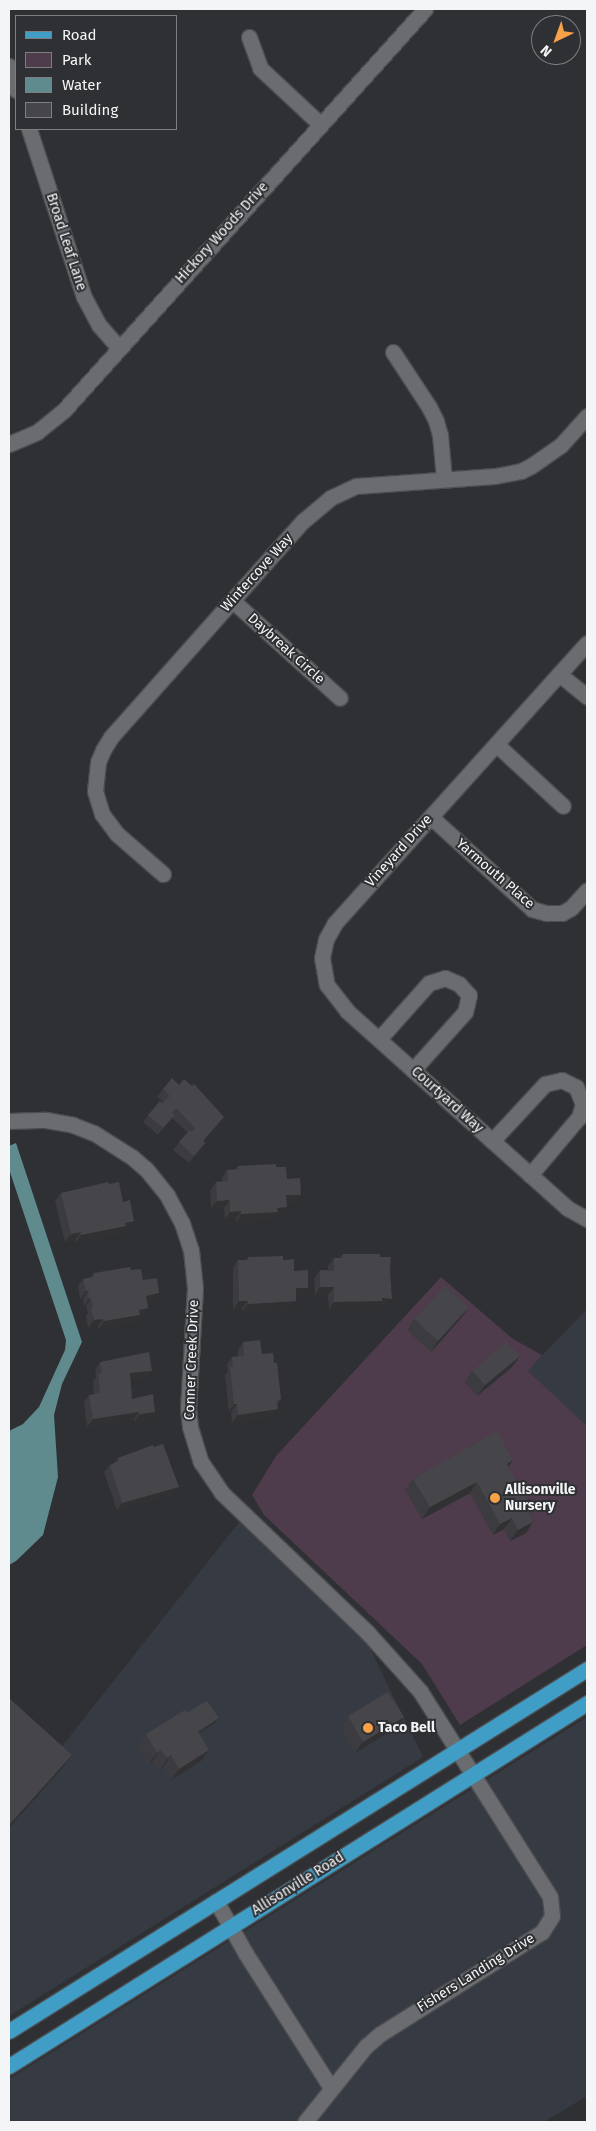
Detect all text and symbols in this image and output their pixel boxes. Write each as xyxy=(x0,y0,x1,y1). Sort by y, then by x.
legend xyxy=(15,15,178,130)
north arrow xyxy=(531,15,581,65)
text: Road xyxy=(62,26,97,44)
text: N xyxy=(537,41,555,60)
text: Park xyxy=(62,51,92,69)
text: Water xyxy=(62,76,101,94)
text: Building xyxy=(62,101,118,119)
street label: Hickory Woods Drive xyxy=(172,179,272,287)
street label: Broad Leaf Lane xyxy=(42,191,90,293)
street label: Wintercove Way xyxy=(218,530,296,616)
street label: Daybreak Circle xyxy=(244,610,328,688)
street label: Vineyard Drive xyxy=(362,811,436,891)
street label: Yarmouth Place xyxy=(452,835,538,913)
street label: Courtyard Way xyxy=(408,1063,486,1137)
street label: Conner Creek Drive xyxy=(182,1300,202,1420)
place label: Allisonville Nursery xyxy=(505,1482,576,1514)
marker: Allisonville Nursery xyxy=(489,1492,501,1504)
place label: Taco Bell xyxy=(378,1720,435,1736)
marker: Taco Bell xyxy=(362,1722,374,1734)
street label: Allisonville Road xyxy=(249,1849,347,1919)
street label: Fishers Landing Drive xyxy=(414,1930,538,2016)

